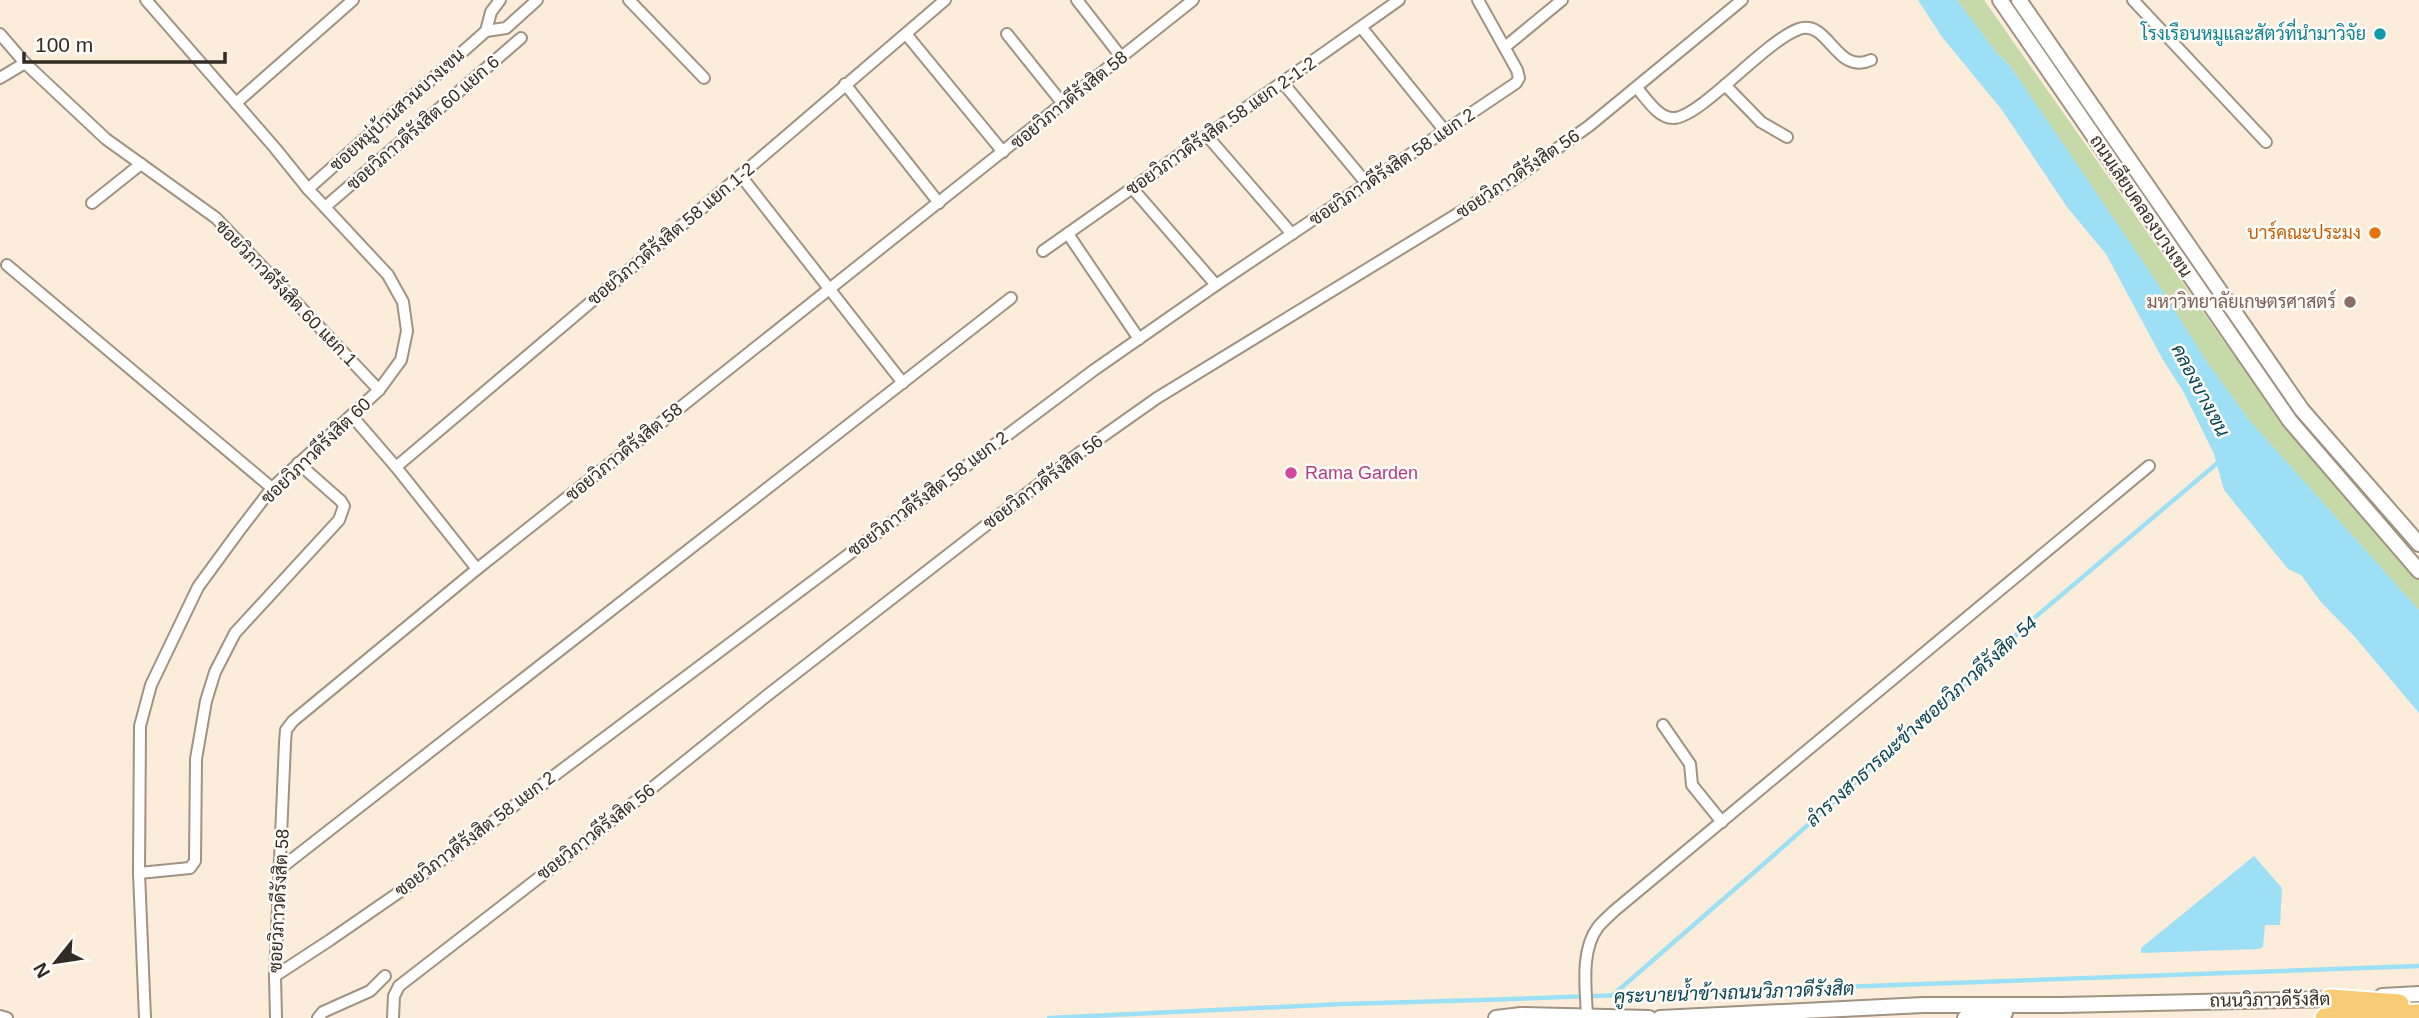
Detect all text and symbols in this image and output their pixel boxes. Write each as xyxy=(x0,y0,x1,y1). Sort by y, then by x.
place label: โรงเรือนหมูและสัตว์ที่นำมาวิจัย xyxy=(2140,18,2366,47)
scale bar xyxy=(24,21,226,65)
marker: โรงเรือนหมูและสัตว์ที่นำมาวิจัย xyxy=(2372,26,2388,42)
text: 100 m xyxy=(35,33,93,56)
street label: ซอยหมู่บ้านสวนบางเขน xyxy=(324,43,470,178)
street label: ซอยวิภาวดีรังสิต 58 xyxy=(1005,45,1131,153)
street label: ซอยวิภาวดีรังสิต 60 แยก 6 xyxy=(341,49,503,195)
street label: ซอยวิภาวดีรังสิต 58 แยก 2-1-2 xyxy=(1120,50,1320,199)
street label: ซอยวิภาวดีรังสิต 58 แยก 2 xyxy=(1304,102,1479,230)
street label: ซอยวิภาวดีรังสิต 56 xyxy=(1451,123,1583,223)
street label: ถนนเลียบคลองบางเขน xyxy=(2086,129,2199,281)
street label: ซอยวิภาวดีรังสิต 58 แยก 1-2 xyxy=(582,156,758,310)
street label: ซอยวิภาวดีรังสิต 60 แยก 1 xyxy=(211,214,363,370)
place label: บาร์คณะประมง xyxy=(2247,220,2361,243)
marker: บาร์คณะประมง xyxy=(2367,225,2383,241)
place label: มหาวิทยาลัยเกษตรศาสตร์ xyxy=(2147,289,2336,312)
marker: มหาวิทยาลัยเกษตรศาสตร์ xyxy=(2342,294,2358,310)
water label: คลองบางเขน xyxy=(2167,340,2234,440)
street label: ซอยวิภาวดีรังสิต 60 xyxy=(255,392,375,508)
street label: ซอยวิภาวดีรังสิต 58 xyxy=(560,397,686,505)
street label: ซอยวิภาวดีรังสิต 58 แยก 2 xyxy=(842,425,1012,561)
street label: ซอยวิภาวดีรังสิต 56 xyxy=(978,428,1107,533)
place label: Rama Garden xyxy=(1305,463,1418,483)
marker: Rama Garden xyxy=(1283,465,1299,481)
water label: ลำรางสาธารณะข้างซอยวิภาวดีรังสิต 54 xyxy=(1800,611,2041,831)
street label: ซอยวิภาวดีรังสิต 58 แยก 2 xyxy=(389,765,559,901)
street label: ซอยวิภาวดีรังสิต 56 xyxy=(531,777,659,884)
street label: ซอยวิภาวดีรังสิต 58 xyxy=(262,828,293,973)
north arrow xyxy=(21,927,91,997)
text: N xyxy=(29,959,54,981)
water label: คูระบายน้ำข้างถนนวิภาวดีรังสิต xyxy=(1613,973,1855,1010)
street label: ถนนวิภาวดีรังสิต xyxy=(2210,986,2330,1011)

